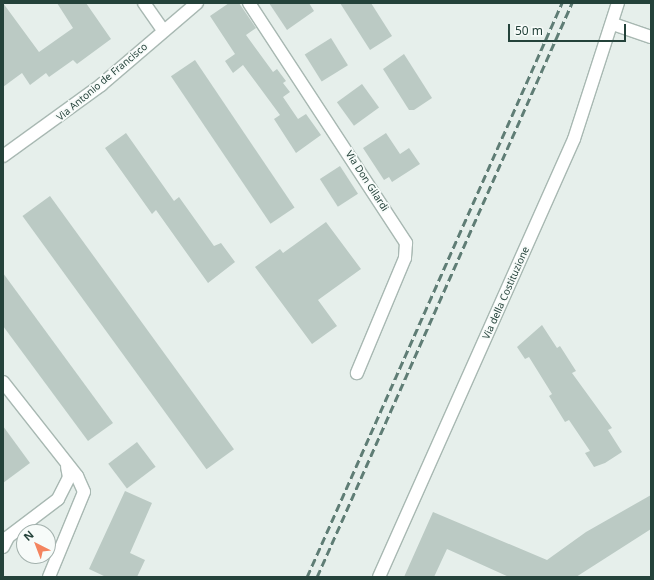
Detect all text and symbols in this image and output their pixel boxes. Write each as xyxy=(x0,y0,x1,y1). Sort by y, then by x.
scale bar xyxy=(510,16,628,42)
text: 50 m xyxy=(515,22,543,39)
street label: Via Antonio de Francisco xyxy=(54,41,150,123)
street label: Via Don Gilardi xyxy=(343,149,391,213)
street label: Via della Costituzione xyxy=(480,245,532,341)
north arrow xyxy=(16,524,56,564)
text: N xyxy=(20,527,37,544)

